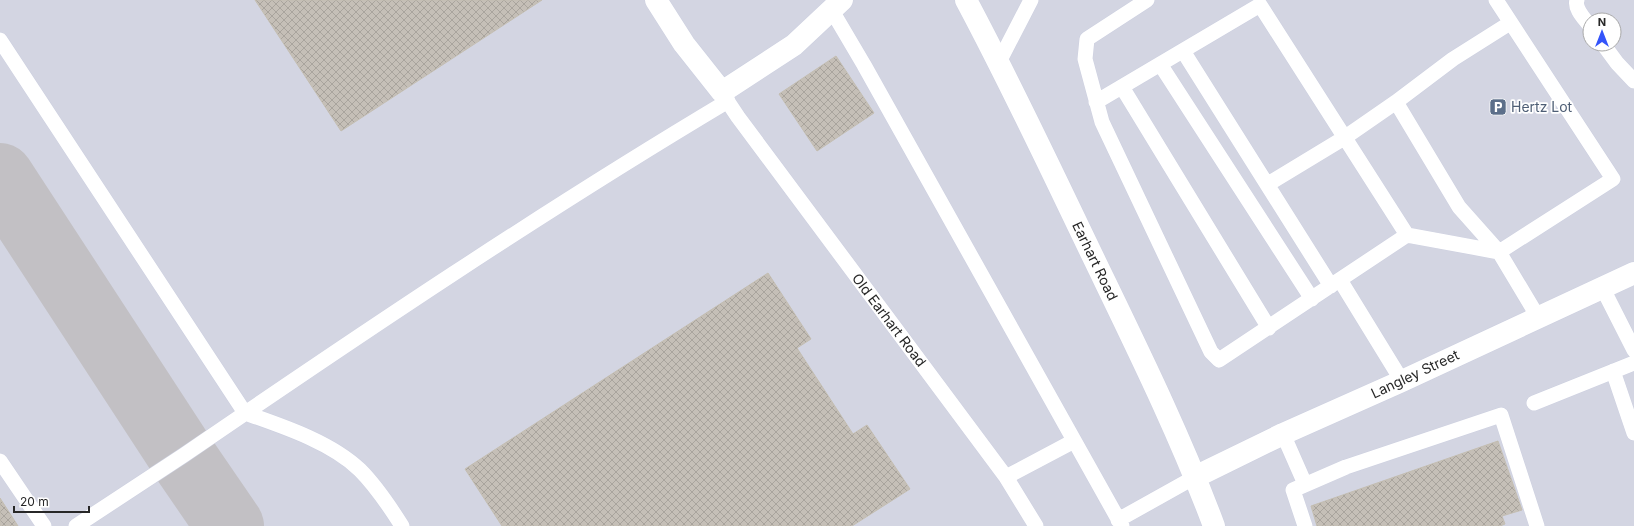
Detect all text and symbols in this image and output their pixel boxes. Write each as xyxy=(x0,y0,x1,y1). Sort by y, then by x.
north arrow xyxy=(1582,12,1622,52)
text: N xyxy=(1598,15,1606,29)
parking icon: Hertz Lot xyxy=(1488,97,1508,117)
place label: Hertz Lot xyxy=(1511,98,1573,115)
street label: Earhart Road xyxy=(1069,219,1122,303)
street label: Old Earhart Road xyxy=(849,270,930,370)
street label: Langley Street xyxy=(1368,346,1462,401)
scale bar xyxy=(14,488,89,514)
text: 20 m xyxy=(20,494,49,509)

